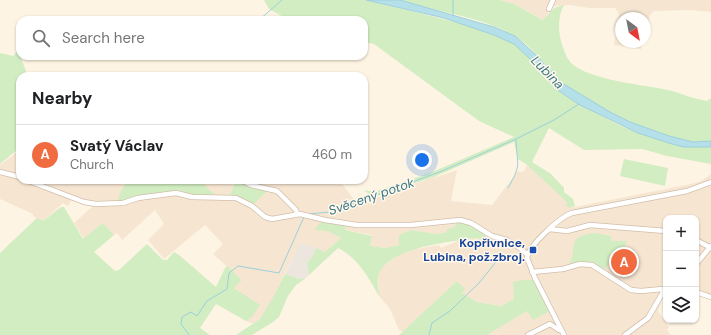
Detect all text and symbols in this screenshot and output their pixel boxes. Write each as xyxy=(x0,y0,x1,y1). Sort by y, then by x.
north arrow xyxy=(615,12,651,48)
search box xyxy=(16,16,368,60)
icon: search xyxy=(30,27,52,49)
text: Search here xyxy=(62,28,145,48)
water label: Lubina xyxy=(527,52,568,93)
text: Nearby xyxy=(32,87,92,109)
text: Svatý Václav xyxy=(70,136,163,156)
text: A xyxy=(40,146,50,163)
text: 460 m xyxy=(312,146,352,163)
your location xyxy=(412,150,432,170)
text: Church xyxy=(70,156,114,173)
water label: Svěcený potok xyxy=(326,174,417,219)
map controls xyxy=(663,215,699,323)
button: + xyxy=(663,215,699,251)
place label: Kopřivnice, Lubina, pož.zbroj. xyxy=(423,235,525,265)
marker: Kopřivnice, Lubina, pož.zbroj. xyxy=(528,245,538,255)
pin: A xyxy=(611,247,637,277)
button: − xyxy=(663,251,699,287)
button: layers xyxy=(663,287,699,323)

